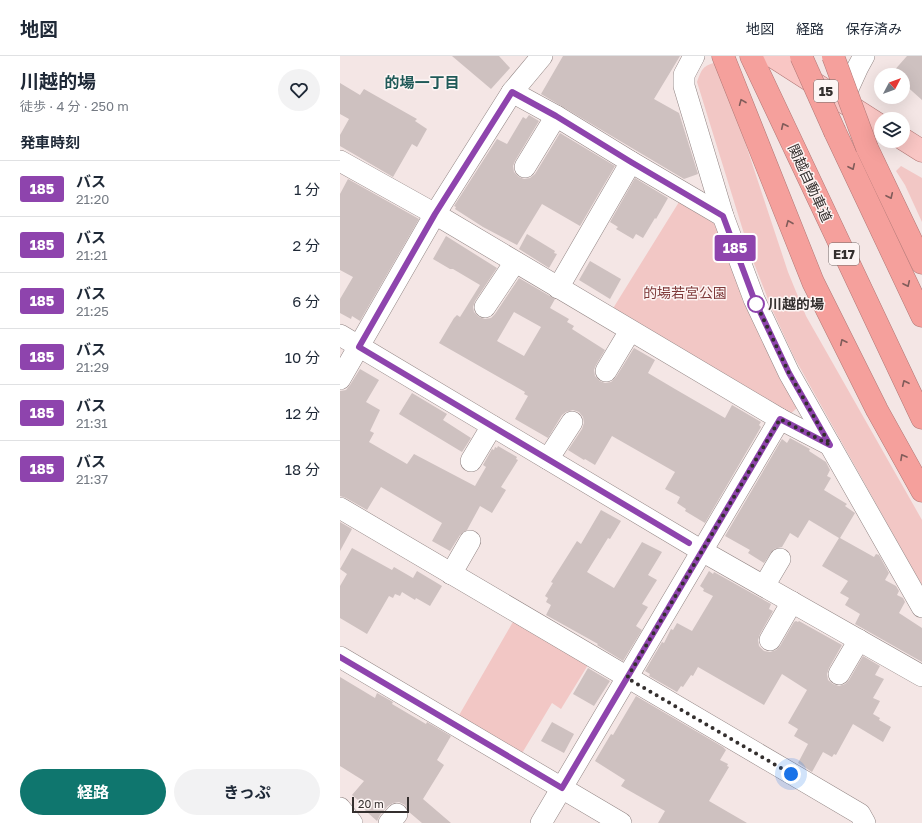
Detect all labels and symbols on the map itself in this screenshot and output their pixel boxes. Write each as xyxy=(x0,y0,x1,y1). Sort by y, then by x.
north arrow xyxy=(874,68,910,104)
district label: 的場一丁目 xyxy=(384,73,460,91)
road number: 15 xyxy=(814,80,838,102)
one-way arrow xyxy=(738,99,746,106)
one-way arrow xyxy=(781,123,789,131)
street label: 関越自動車道 xyxy=(785,141,836,224)
one-way arrow xyxy=(847,163,855,170)
one-way arrow xyxy=(885,191,893,199)
one-way arrow xyxy=(786,220,794,227)
line badge: 185 xyxy=(712,235,758,261)
road number: E17 xyxy=(829,243,859,265)
one-way arrow xyxy=(902,280,910,288)
park label: 的場若宮公園 xyxy=(643,284,727,301)
marker: 川越的場 xyxy=(747,295,765,313)
place label: 川越的場 xyxy=(768,295,824,312)
one-way arrow xyxy=(840,338,847,346)
one-way arrow xyxy=(902,380,910,387)
one-way arrow xyxy=(900,454,907,461)
your location xyxy=(781,764,801,784)
scale bar xyxy=(352,795,409,814)

